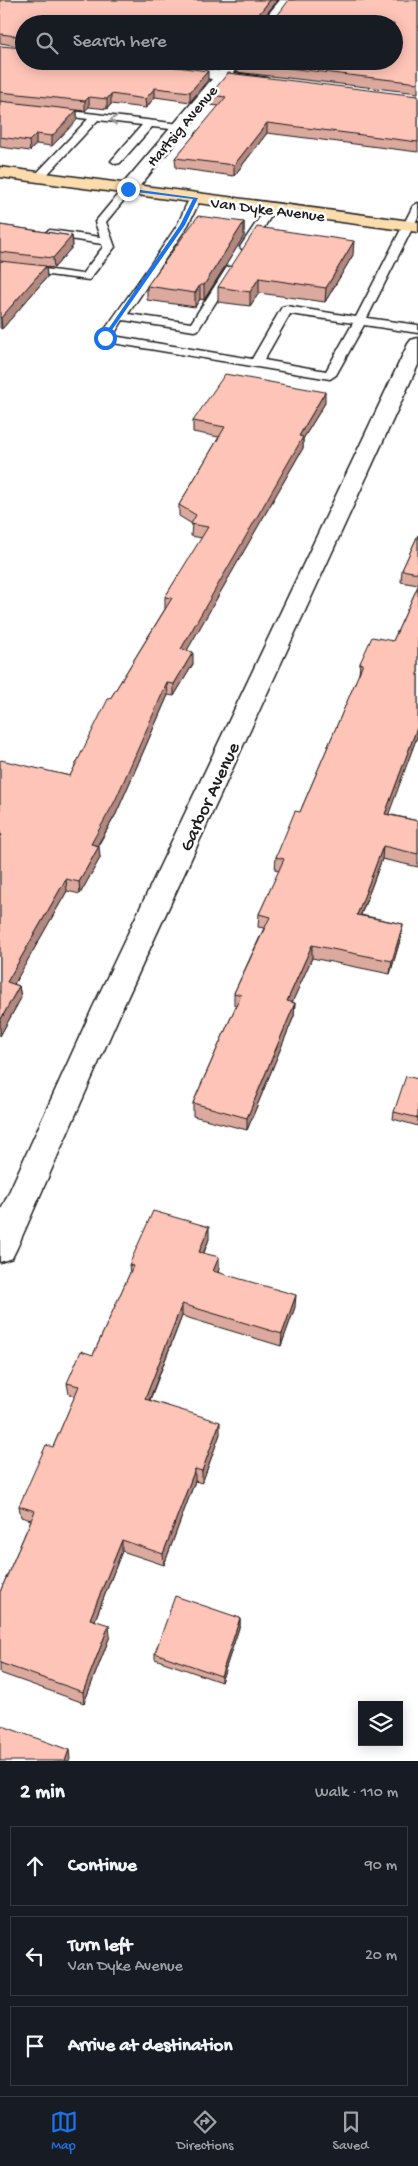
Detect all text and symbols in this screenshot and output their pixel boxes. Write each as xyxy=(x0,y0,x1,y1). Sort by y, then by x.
search box xyxy=(15,15,403,70)
icon: search xyxy=(33,29,61,57)
text: Search here xyxy=(73,31,167,54)
street label: Hartsig Avenue xyxy=(144,82,224,172)
one-way arrow xyxy=(110,115,118,126)
route end xyxy=(117,178,140,201)
street label: Van Dyke Avenue xyxy=(208,195,326,228)
route start xyxy=(94,327,117,350)
street label: Garbor Avenue xyxy=(176,739,247,856)
map controls xyxy=(358,1701,403,1746)
button: layers xyxy=(358,1701,403,1746)
text: 2 min xyxy=(20,1781,65,1806)
text: Walk · 110 m xyxy=(315,1784,398,1803)
icon: ahead xyxy=(21,1852,49,1880)
text: Continue xyxy=(68,1855,137,1878)
text: 90 m xyxy=(365,1857,397,1876)
text: Turn left xyxy=(68,1935,132,1958)
icon: left xyxy=(21,1942,49,1970)
text: 20 m xyxy=(365,1947,397,1966)
text: Van Dyke Avenue xyxy=(68,1958,183,1977)
icon: arrive xyxy=(21,2032,49,2060)
text: Arrive at destination xyxy=(68,2035,232,2058)
tab: Map xyxy=(50,2108,78,2155)
tab: Directions xyxy=(177,2108,234,2155)
tab: Saved xyxy=(333,2108,368,2155)

